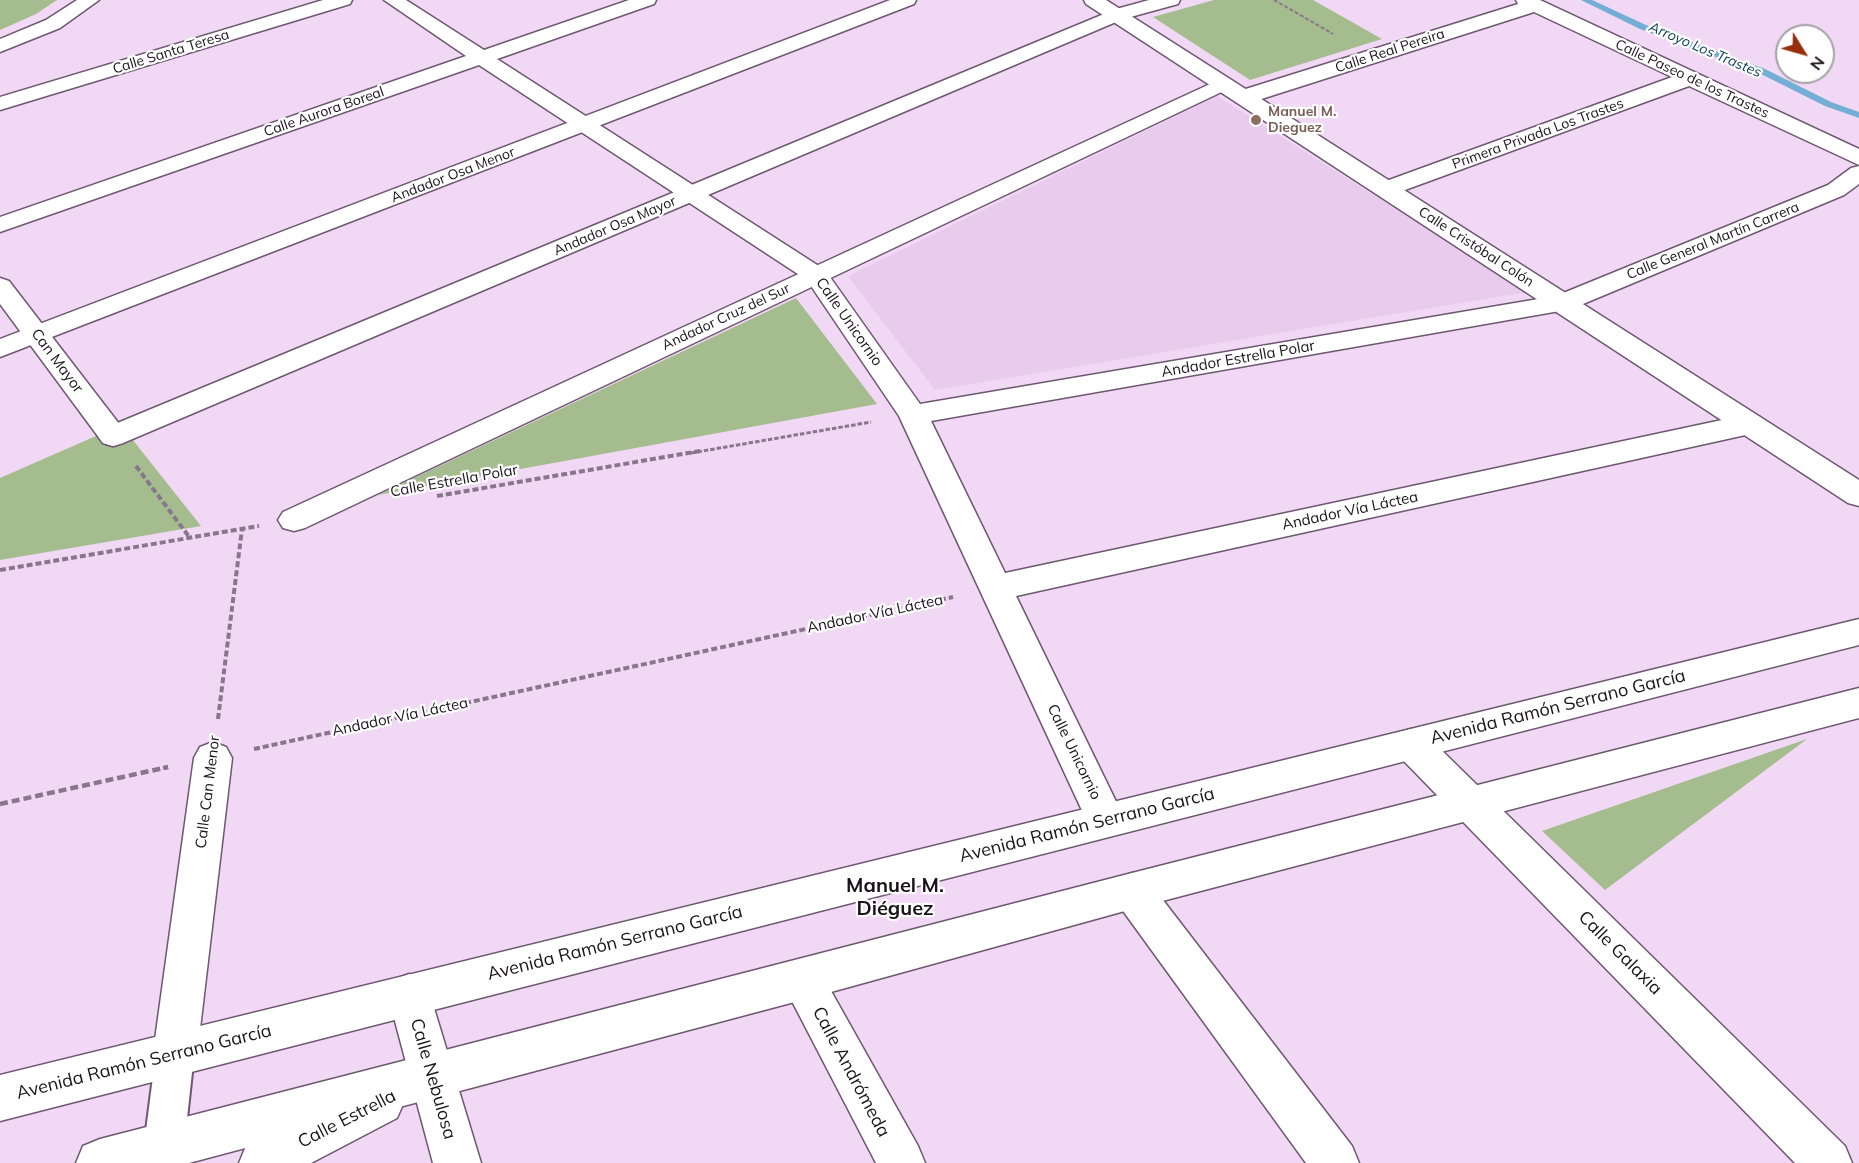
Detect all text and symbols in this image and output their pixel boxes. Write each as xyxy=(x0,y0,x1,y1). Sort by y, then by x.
water label: Arroyo Los Trastes xyxy=(1646,19,1764,81)
north arrow xyxy=(1775,24,1835,84)
street label: Calle Real Pereira xyxy=(1333,25,1447,77)
street label: Calle Santa Teresa xyxy=(111,26,231,78)
street label: Calle Paseo de los Trastes xyxy=(1612,36,1772,122)
text: N xyxy=(1806,53,1829,74)
street label: Calle Aurora Boreal xyxy=(262,84,386,140)
street label: Primera Privada Los Trastes xyxy=(1450,95,1626,173)
place label: Manuel M. Dieguez xyxy=(1268,104,1336,136)
marker: Manuel M. Dieguez xyxy=(1249,113,1263,127)
street label: Andador Osa Menor xyxy=(389,144,517,206)
street label: Andador Osa Mayor xyxy=(551,193,679,259)
street label: Calle General Martín Carrera xyxy=(1624,199,1802,283)
street label: Calle Cristóbal Colón xyxy=(1415,204,1537,290)
street label: Calle Unicornio xyxy=(812,274,886,370)
street label: Andador Cruz del Sur xyxy=(659,280,793,354)
street label: Can Mayor xyxy=(27,325,87,397)
street label: Andador Estrella Polar xyxy=(1160,337,1316,381)
street label: Calle Estrella Polar xyxy=(389,461,519,501)
street label: Andador Vía Láctea xyxy=(1280,488,1420,534)
street label: Andador Vía Láctea xyxy=(805,591,945,637)
street label: Avenida Ramón Serrano García xyxy=(1428,665,1688,749)
street label: Andador Vía Láctea xyxy=(330,694,470,740)
street label: Calle Unicornio xyxy=(1043,701,1105,803)
street label: Calle Can Menor xyxy=(192,734,224,850)
street label: Avenida Ramón Serrano García xyxy=(957,783,1217,867)
district label: Manuel M. Diéguez xyxy=(846,874,944,921)
street label: Avenida Ramón Serrano García xyxy=(485,901,745,985)
street label: Calle Galaxia xyxy=(1574,907,1666,999)
street label: Calle Andrómeda xyxy=(808,1003,894,1141)
street label: Calle Nebulosa xyxy=(405,1016,461,1142)
street label: Avenida Ramón Serrano García xyxy=(14,1020,274,1104)
street label: Calle Estrella xyxy=(294,1085,400,1153)

